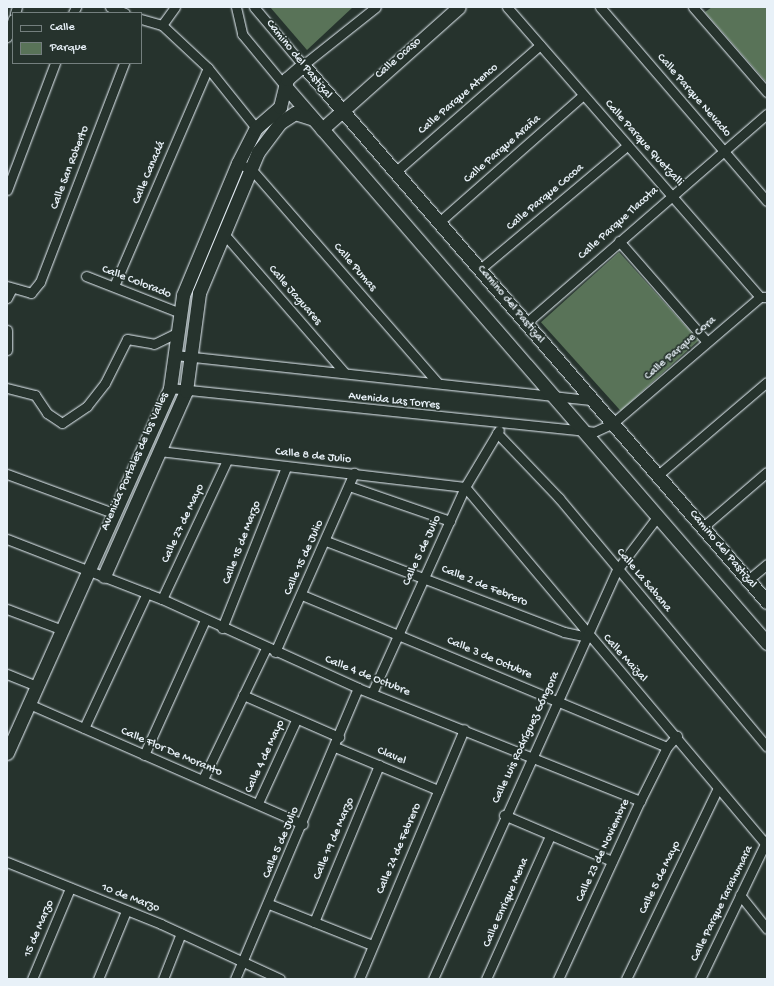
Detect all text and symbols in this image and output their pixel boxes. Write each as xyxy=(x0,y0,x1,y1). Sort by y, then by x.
legend xyxy=(12,12,142,64)
street label: Camino del Pastizal xyxy=(262,18,334,102)
text: Calle xyxy=(50,21,75,35)
street label: Calle Ocaso xyxy=(373,35,425,83)
text: Parque xyxy=(50,41,87,55)
street label: Calle Parque Nevado xyxy=(653,51,733,141)
street label: Calle Parque Atenco xyxy=(416,61,502,139)
street label: Calle Parque Quetzalli xyxy=(600,98,686,190)
street label: Calle Parque Araña xyxy=(462,113,544,187)
street label: Calle San Roberto xyxy=(48,124,94,212)
street label: Calle Canadá xyxy=(130,139,170,207)
street label: Calle Parque Cocoa xyxy=(504,161,588,235)
street label: Calle Parque Tlacota xyxy=(576,184,662,264)
street label: Calle Pumas xyxy=(329,241,379,295)
street label: Calle Colorado xyxy=(99,263,173,303)
street label: Calle Jaguares xyxy=(264,263,324,329)
street label: Camino del Pastizal xyxy=(473,263,547,347)
street label: Calle Parque Cora xyxy=(642,314,720,384)
street label: Avenida Las Torres xyxy=(348,390,440,414)
street label: Avenida Portales de los Valles xyxy=(99,391,173,533)
street label: Calle 8 de Julio xyxy=(274,446,352,468)
street label: Calle 27 de Mayo xyxy=(159,482,209,566)
street label: Calle 15 de Marzo xyxy=(220,499,266,587)
street label: Camino del Pastizal xyxy=(685,508,759,592)
street label: Calle 5 de Julio xyxy=(400,513,446,589)
street label: Calle 15 de Julio xyxy=(282,518,328,598)
street label: Calle La Sabana xyxy=(612,546,674,616)
street label: Calle 2 de Febrero xyxy=(439,563,529,611)
street label: Calle Maizal xyxy=(599,632,649,686)
street label: Calle 3 de Octubre xyxy=(444,635,534,683)
street label: Calle 4 de Octubre xyxy=(322,653,412,701)
street label: Calle Luis Rodríguez Góngora xyxy=(490,670,564,806)
street label: Calle 4 de Mayo xyxy=(243,718,289,796)
street label: Calle Flor De Moranto xyxy=(118,725,224,781)
street label: Clavel xyxy=(374,745,408,769)
street label: Calle 19 de Marzo xyxy=(311,796,359,882)
street label: Calle 23 de Noviembre xyxy=(574,797,634,905)
street label: Calle 24 de Febrero xyxy=(374,801,426,897)
street label: Calle 5 de Julio xyxy=(260,805,304,881)
street label: Calle 5 de Mayo xyxy=(637,839,685,917)
street label: Calle Parque Tarahumara xyxy=(689,844,757,964)
street label: Calle Enrique Mena xyxy=(481,856,533,950)
street label: 10 de Marzo xyxy=(99,881,161,917)
street label: 15 de Marzo xyxy=(21,898,59,960)

